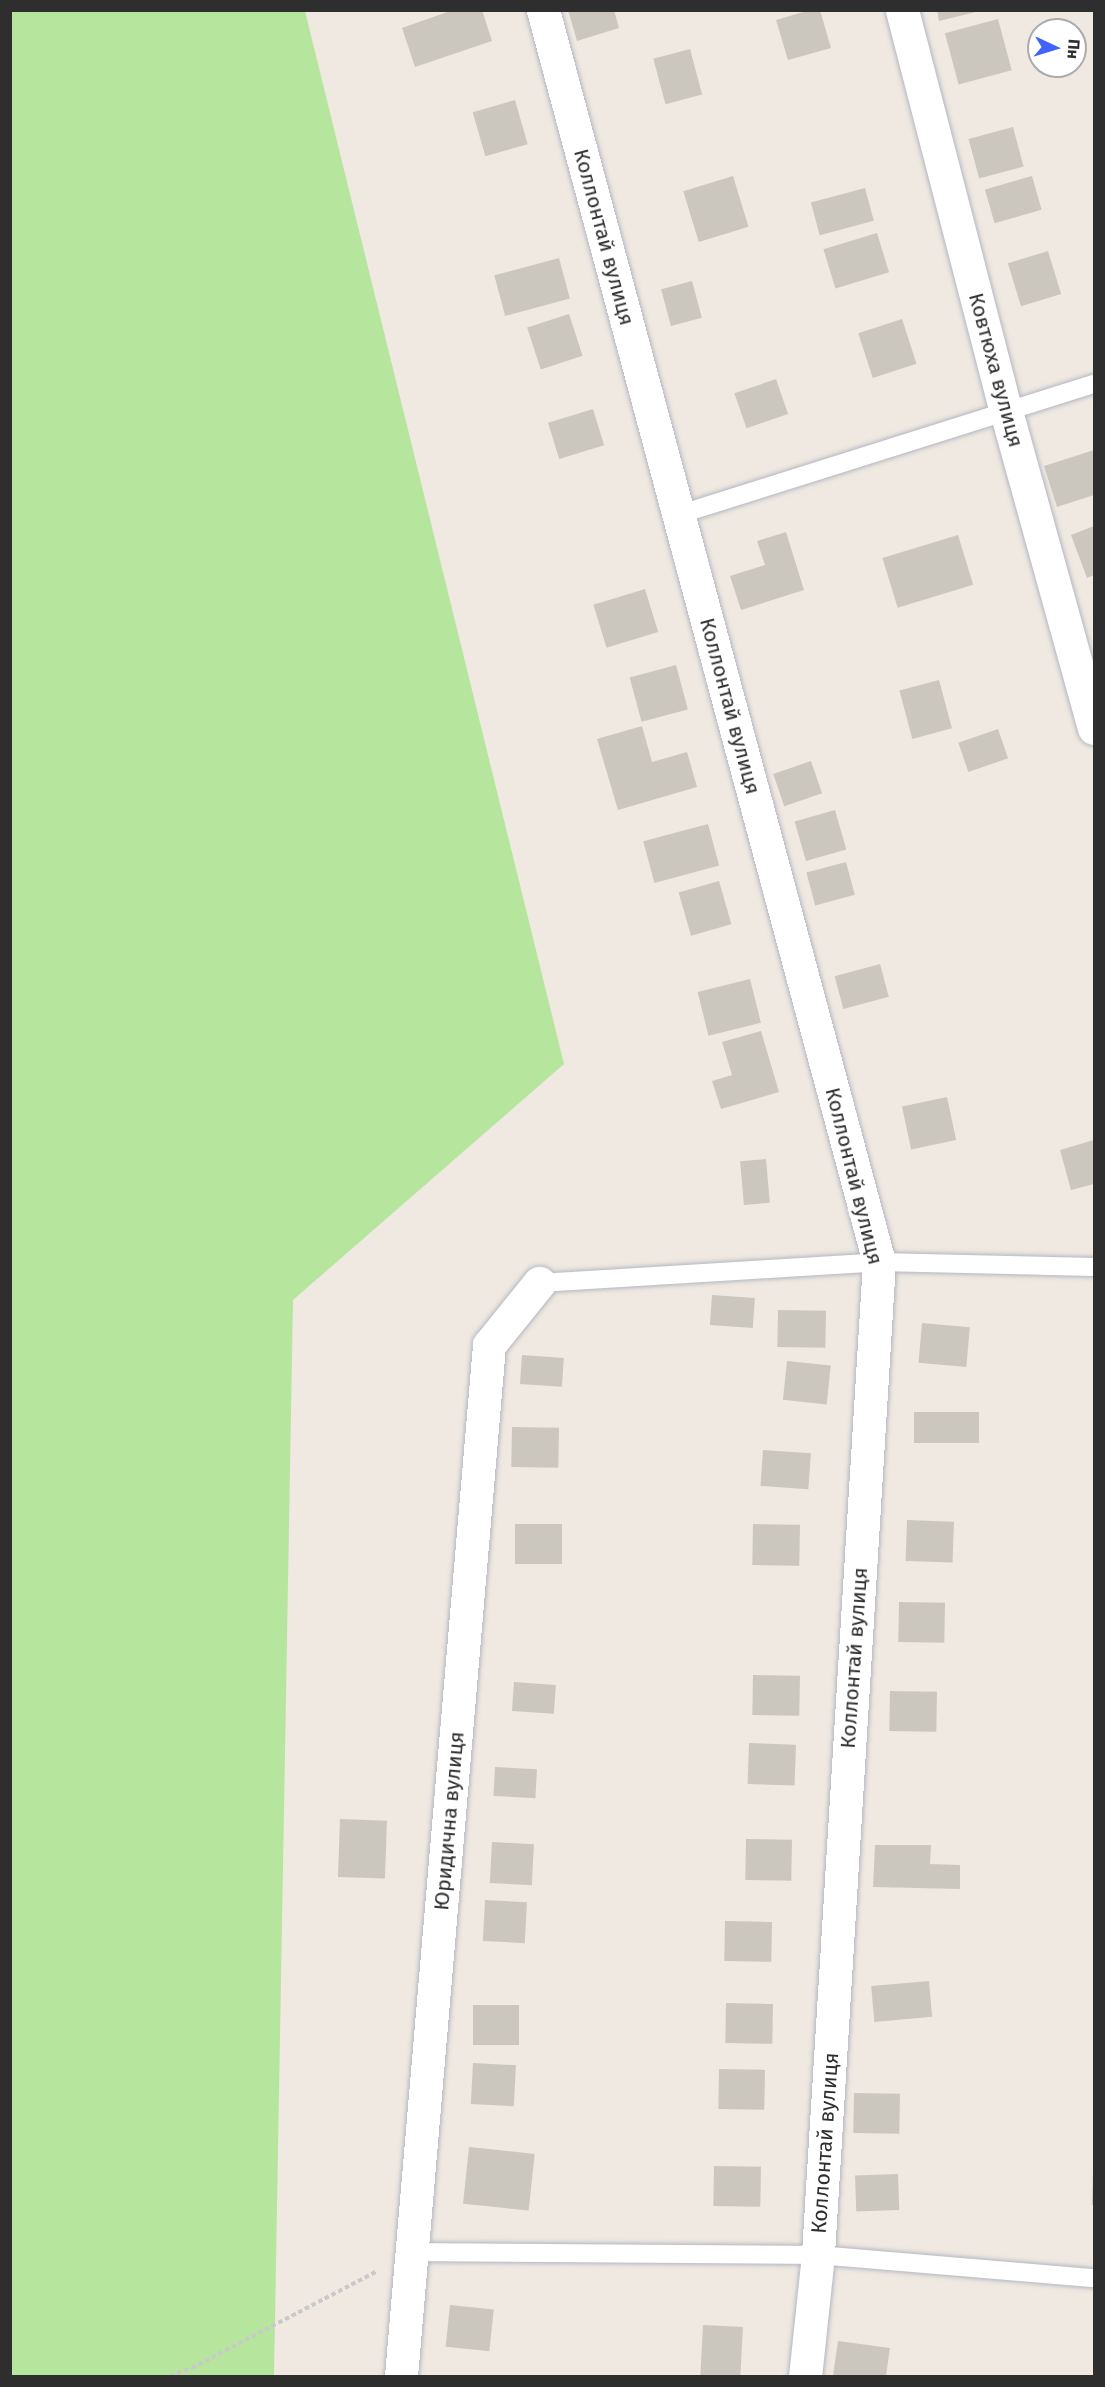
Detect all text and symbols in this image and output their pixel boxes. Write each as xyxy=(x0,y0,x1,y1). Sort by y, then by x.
north arrow xyxy=(1027,18,1087,78)
text: Пн xyxy=(1063,38,1084,60)
street label: Коллонтай вулиця xyxy=(568,146,640,328)
street label: Ковтюха вулиця xyxy=(963,290,1029,450)
street label: Коллонтай вулиця xyxy=(694,615,766,797)
street label: Коллонтай вулиця xyxy=(820,1085,888,1267)
street label: Коллонтай вулиця xyxy=(835,1567,873,1749)
street label: Юридична вулиця xyxy=(429,1730,469,1912)
street label: Коллонтай вулиця xyxy=(806,2052,844,2234)

